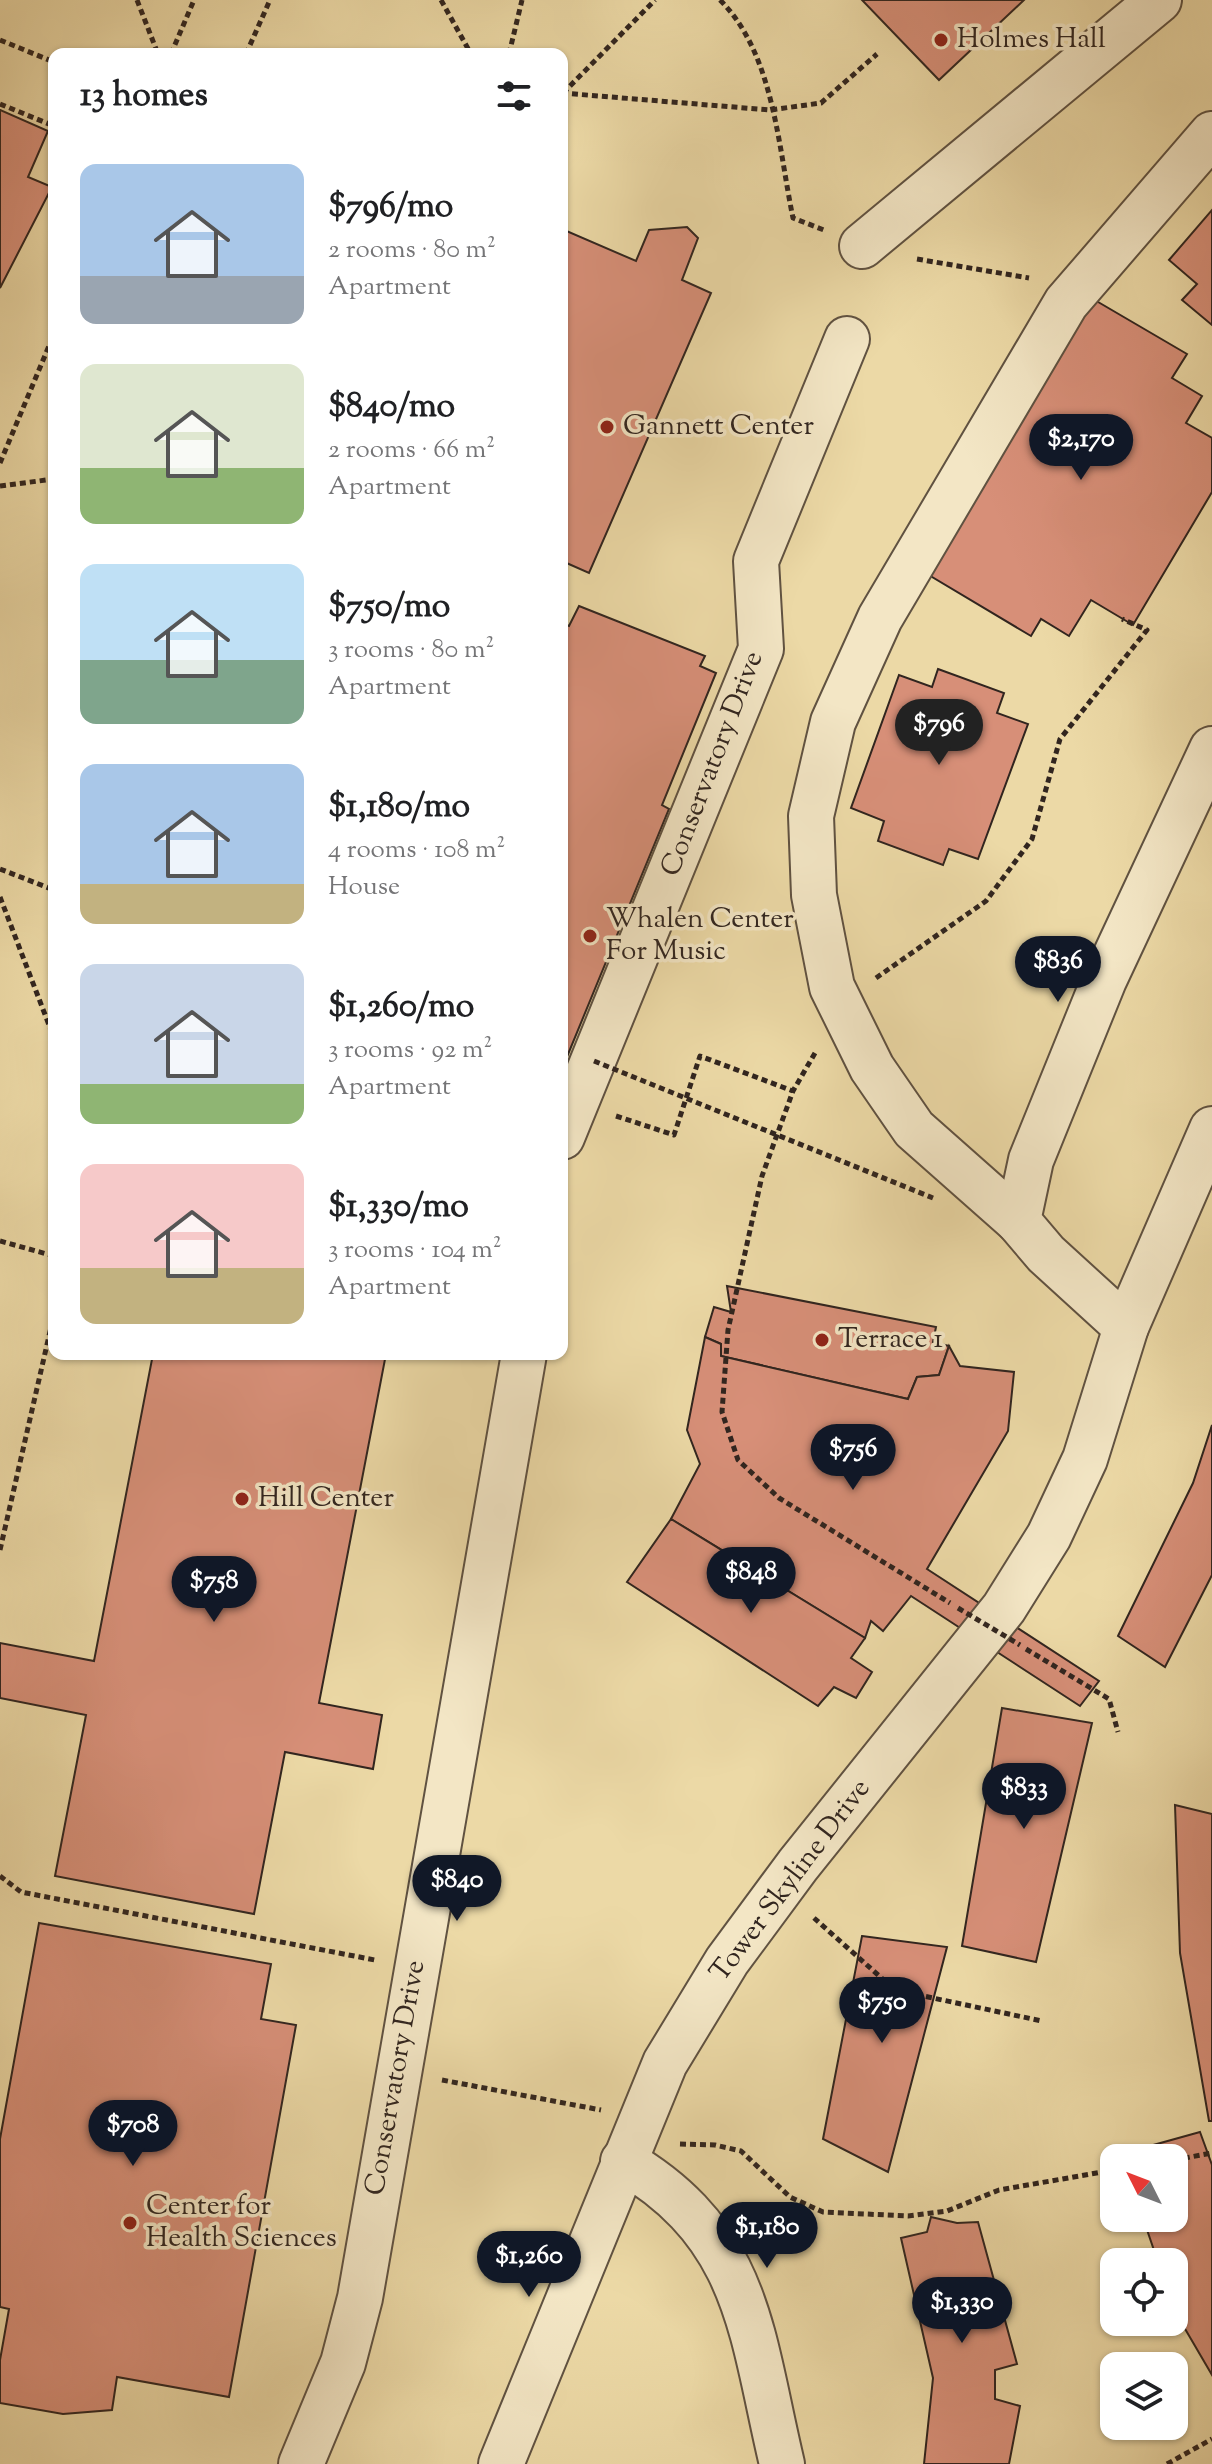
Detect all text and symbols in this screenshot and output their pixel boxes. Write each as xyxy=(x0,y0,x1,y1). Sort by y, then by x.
place label: Holmes Hall xyxy=(957,20,1106,60)
marker: Holmes Hall xyxy=(932,31,950,49)
text: 13 homes xyxy=(80,72,208,121)
icon: filters xyxy=(492,74,536,118)
text: $796/mo xyxy=(328,183,453,232)
icon: home xyxy=(144,196,240,292)
text: 2 rooms · 80 m² xyxy=(328,232,496,269)
text: Apartment xyxy=(328,269,451,306)
text: $840/mo xyxy=(328,383,455,432)
icon: home xyxy=(144,396,240,492)
place label: Gannett Center xyxy=(623,407,814,447)
pin: $2,170 xyxy=(1016,414,1146,482)
marker: Gannett Center xyxy=(598,418,616,436)
text: $2,170 xyxy=(1047,421,1115,458)
text: 2 rooms · 66 m² xyxy=(328,432,495,469)
text: Apartment xyxy=(328,469,451,506)
text: $750/mo xyxy=(328,583,450,632)
icon: home xyxy=(144,596,240,692)
text: 3 rooms · 80 m² xyxy=(328,632,494,669)
street label: Conservatory Drive xyxy=(652,646,774,882)
text: Apartment xyxy=(328,669,451,706)
pin: $796 xyxy=(892,699,986,767)
text: $796 xyxy=(913,706,965,743)
text: $1,180/mo xyxy=(328,783,470,832)
icon: home xyxy=(144,796,240,892)
text: 4 rooms · 108 m² xyxy=(328,832,505,869)
text: House xyxy=(328,869,400,906)
place label: Whalen Center For Music xyxy=(606,900,794,972)
marker: Whalen Center For Music xyxy=(581,927,599,945)
pin: $836 xyxy=(1011,936,1105,1004)
text: $836 xyxy=(1033,943,1083,980)
text: $1,260/mo xyxy=(328,983,474,1032)
icon: home xyxy=(144,996,240,1092)
text: 3 rooms · 92 m² xyxy=(328,1032,492,1069)
text: Apartment xyxy=(328,1069,451,1106)
text: $1,330/mo xyxy=(328,1183,469,1232)
icon: home xyxy=(144,1196,240,1292)
text: 3 rooms · 104 m² xyxy=(328,1232,502,1269)
text: Apartment xyxy=(328,1269,451,1306)
place label: Terrace 1 xyxy=(838,1320,943,1360)
marker: Terrace 1 xyxy=(813,1331,831,1349)
pin: $756 xyxy=(806,1424,900,1492)
text: $756 xyxy=(829,1431,877,1468)
place label: Hill Center xyxy=(258,1479,394,1519)
marker: Hill Center xyxy=(233,1490,251,1508)
pin: $848 xyxy=(704,1547,798,1615)
text: $848 xyxy=(725,1554,777,1591)
pin: $758 xyxy=(167,1556,261,1624)
text: $758 xyxy=(190,1563,238,1600)
pin: $833 xyxy=(977,1763,1071,1831)
text: $833 xyxy=(1000,1770,1048,1807)
street label: Tower Skyline Drive xyxy=(701,1771,881,1991)
pin: $840 xyxy=(410,1855,504,1923)
text: $840 xyxy=(430,1862,484,1899)
street label: Conservatory Drive xyxy=(356,1957,436,2199)
pin: $750 xyxy=(835,1977,929,2045)
text: $750 xyxy=(857,1984,907,2021)
pin: $708 xyxy=(86,2100,180,2168)
text: $708 xyxy=(106,2107,160,2144)
north arrow xyxy=(1100,2144,1188,2232)
map controls xyxy=(1100,2144,1188,2440)
place label: Center for Health Sciences xyxy=(146,2187,337,2259)
pin: $1,180 xyxy=(702,2202,832,2270)
text: $1,180 xyxy=(735,2209,799,2246)
marker: Center for Health Sciences xyxy=(121,2214,139,2232)
pin: $1,260 xyxy=(464,2231,594,2299)
text: $1,260 xyxy=(495,2238,563,2275)
button: locate xyxy=(1100,2248,1188,2336)
pin: $1,330 xyxy=(897,2277,1027,2345)
text: $1,330 xyxy=(930,2284,994,2321)
button: layers xyxy=(1100,2352,1188,2440)

